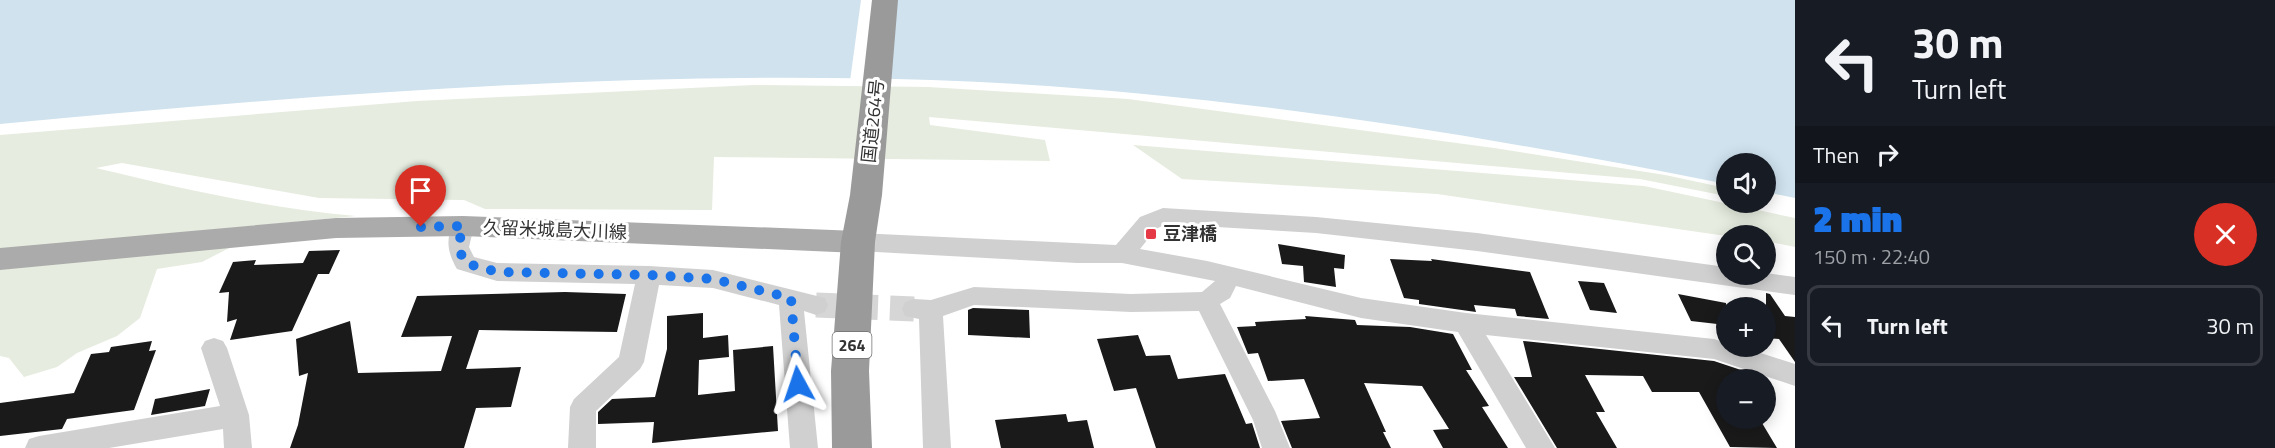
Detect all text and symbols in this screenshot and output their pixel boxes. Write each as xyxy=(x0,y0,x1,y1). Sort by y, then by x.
text: 30 m xyxy=(1912,10,2004,74)
icon: left xyxy=(1813,24,1891,102)
text: Turn left xyxy=(1912,68,2006,109)
street label: 国道264号 xyxy=(855,78,890,164)
text: Then xyxy=(1813,138,1859,172)
icon: right xyxy=(1871,138,1904,171)
map controls xyxy=(1716,153,1776,429)
button: sound xyxy=(1716,153,1776,213)
pin xyxy=(395,165,446,227)
icon: arrive xyxy=(404,174,437,207)
text: 2 min xyxy=(1813,191,1902,246)
button: close xyxy=(2194,203,2257,266)
street label: 久留米城島大川線 xyxy=(483,213,627,246)
place label: 豆津橋 xyxy=(1163,220,1217,247)
button: search xyxy=(1716,225,1776,285)
marker: 豆津橋 xyxy=(1144,227,1158,241)
text: 150 m · 22:40 xyxy=(1813,241,1930,272)
button: + xyxy=(1716,297,1776,357)
icon: left xyxy=(1816,309,1849,342)
text: Turn left xyxy=(1867,309,1948,343)
text: 30 m xyxy=(2206,309,2254,343)
road number: 264 xyxy=(832,332,872,358)
position arrow xyxy=(766,352,830,416)
button: − xyxy=(1716,369,1776,429)

